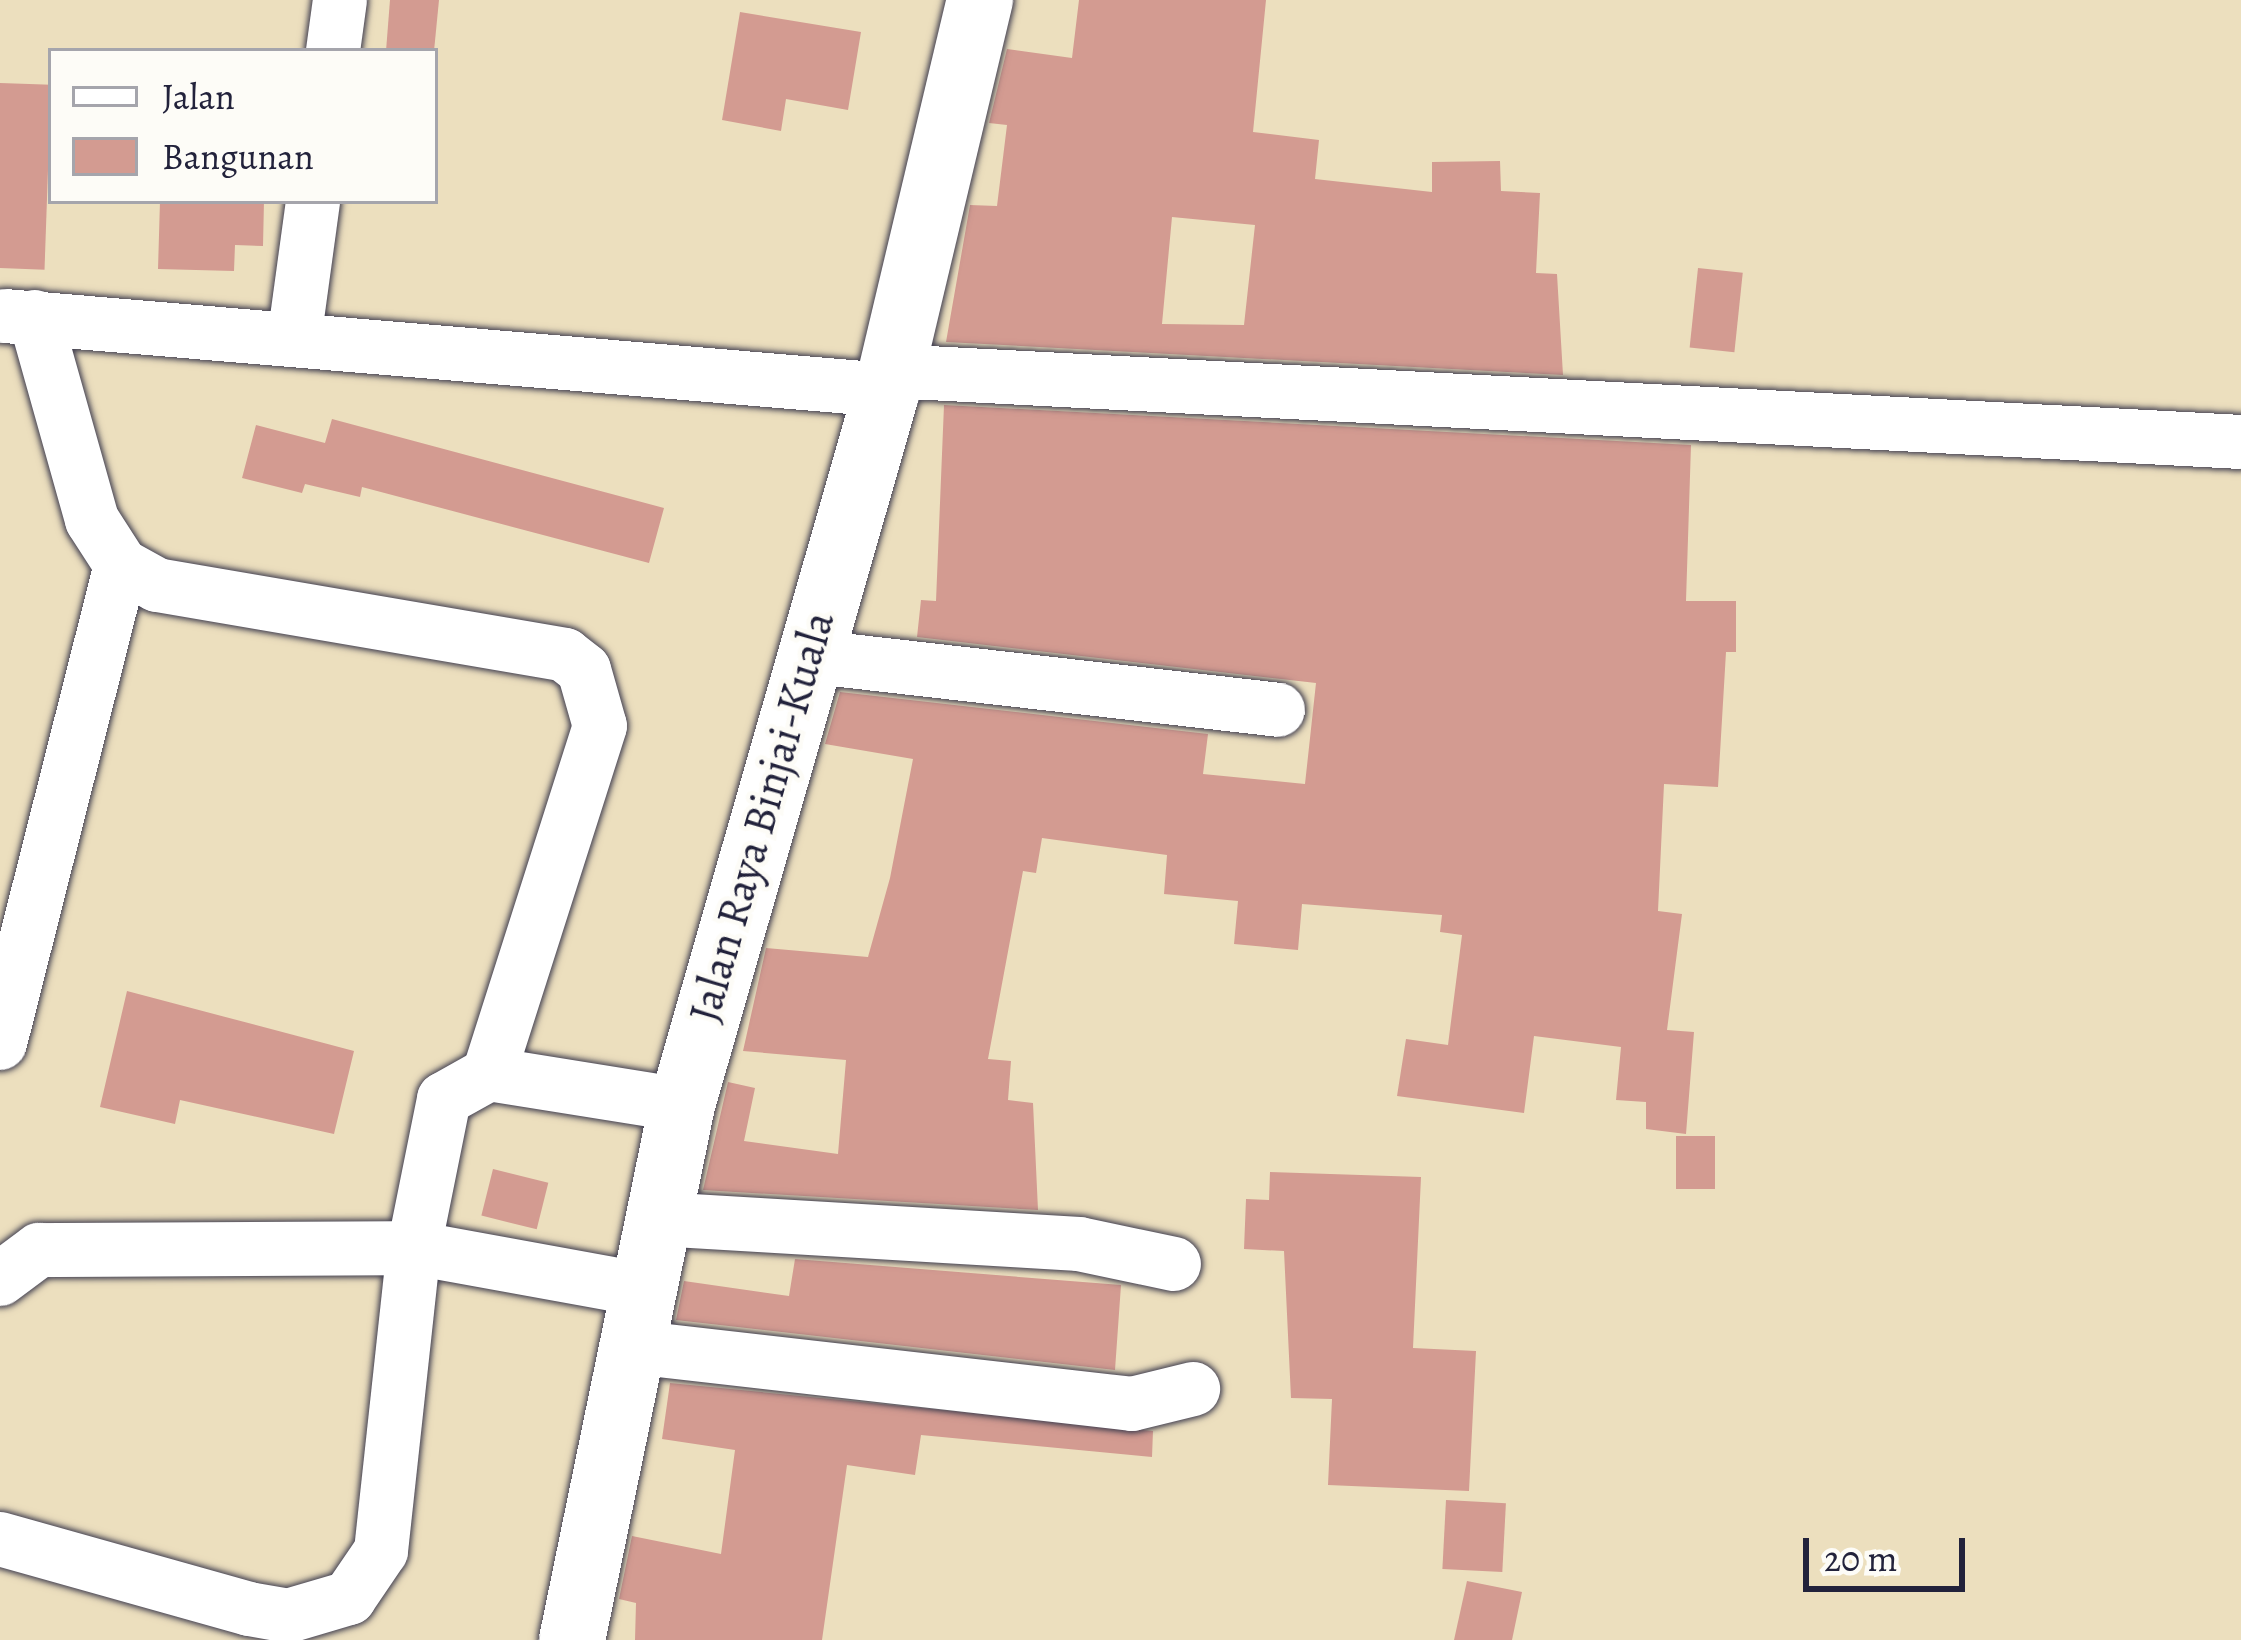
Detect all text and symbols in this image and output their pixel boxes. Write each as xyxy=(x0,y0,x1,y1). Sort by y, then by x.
legend xyxy=(48,48,438,204)
text: Jalan xyxy=(162,72,235,121)
text: Bangunan xyxy=(162,132,314,181)
street label: Jalan Raya Binjai-Kuala xyxy=(677,605,847,1029)
scale bar xyxy=(1809,1514,1971,1588)
text: 20 m xyxy=(1824,1534,1897,1583)

